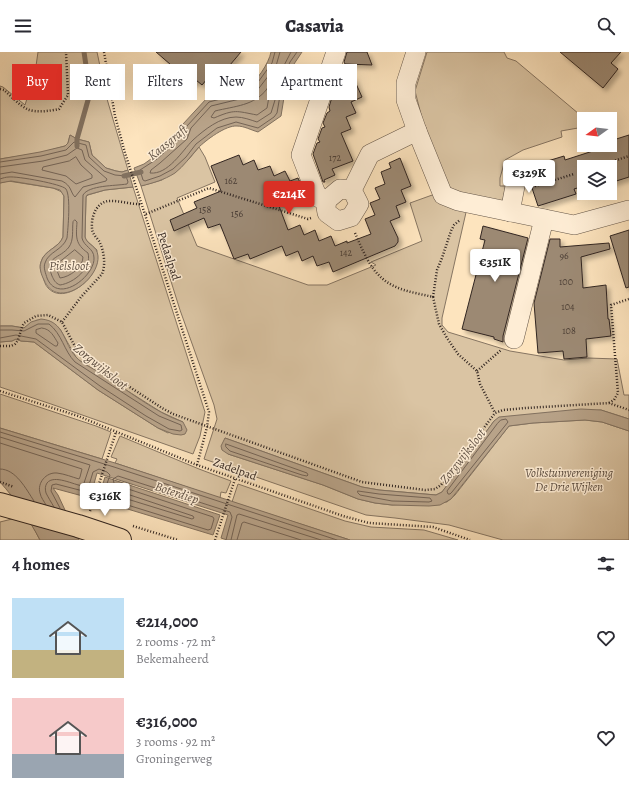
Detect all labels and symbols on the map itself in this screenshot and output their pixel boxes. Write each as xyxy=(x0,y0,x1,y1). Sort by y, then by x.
north arrow xyxy=(577,112,617,152)
water label: Kaasgraft xyxy=(144,120,192,164)
house number: 172 xyxy=(329,151,341,164)
pin: €329K xyxy=(501,160,557,194)
house number: 162 xyxy=(225,174,238,187)
pin: €214K xyxy=(261,181,317,215)
house number: 158 xyxy=(199,203,211,216)
house number: 156 xyxy=(231,207,244,220)
street label: Pedaalpad xyxy=(154,230,185,283)
house number: 142 xyxy=(340,246,353,259)
pin: €351K xyxy=(467,249,523,283)
house number: 96 xyxy=(559,249,569,262)
water label: Pielsloot xyxy=(49,257,90,274)
house number: 100 xyxy=(559,275,573,288)
house number: 104 xyxy=(561,300,575,313)
house number: 108 xyxy=(562,324,576,337)
water label: Zorgwijksloot xyxy=(70,339,132,394)
water label: Zorgwijksloot xyxy=(436,424,490,487)
street label: Zadelpad xyxy=(211,454,260,484)
park label: Volkstuinvereniging De Drie Wijken xyxy=(525,465,614,495)
water label: Boterdiep xyxy=(153,477,201,508)
pin: €316K xyxy=(77,483,133,517)

